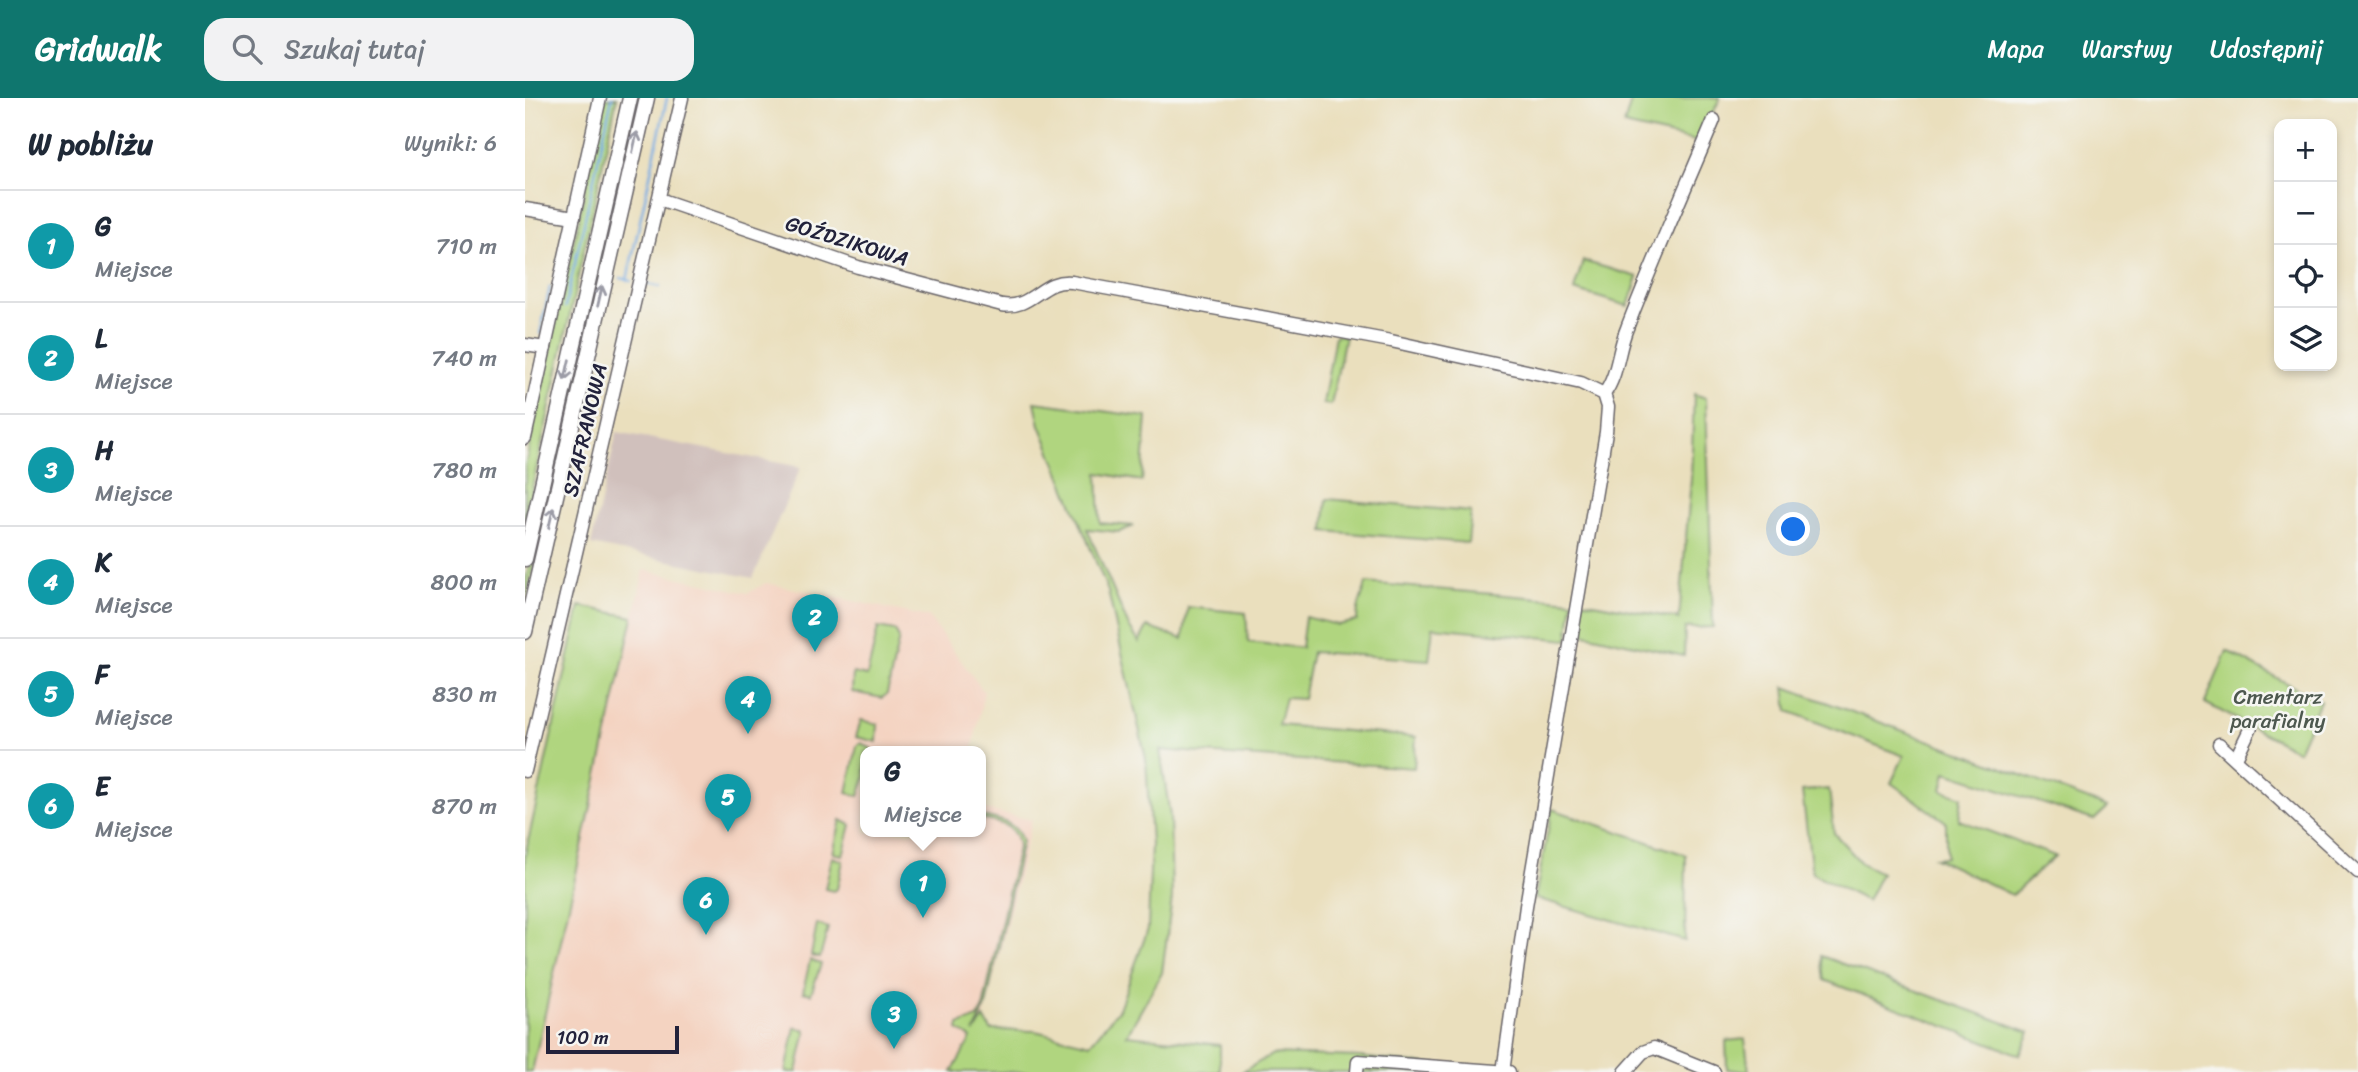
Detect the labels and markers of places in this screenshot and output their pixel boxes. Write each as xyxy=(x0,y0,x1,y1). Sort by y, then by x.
pin: 2 xyxy=(792,594,838,652)
pin: 4 xyxy=(725,676,771,734)
pin: 5 xyxy=(705,774,751,832)
pin: 1 xyxy=(900,860,946,918)
pin: 6 xyxy=(683,877,729,935)
pin: 3 xyxy=(871,991,917,1049)

